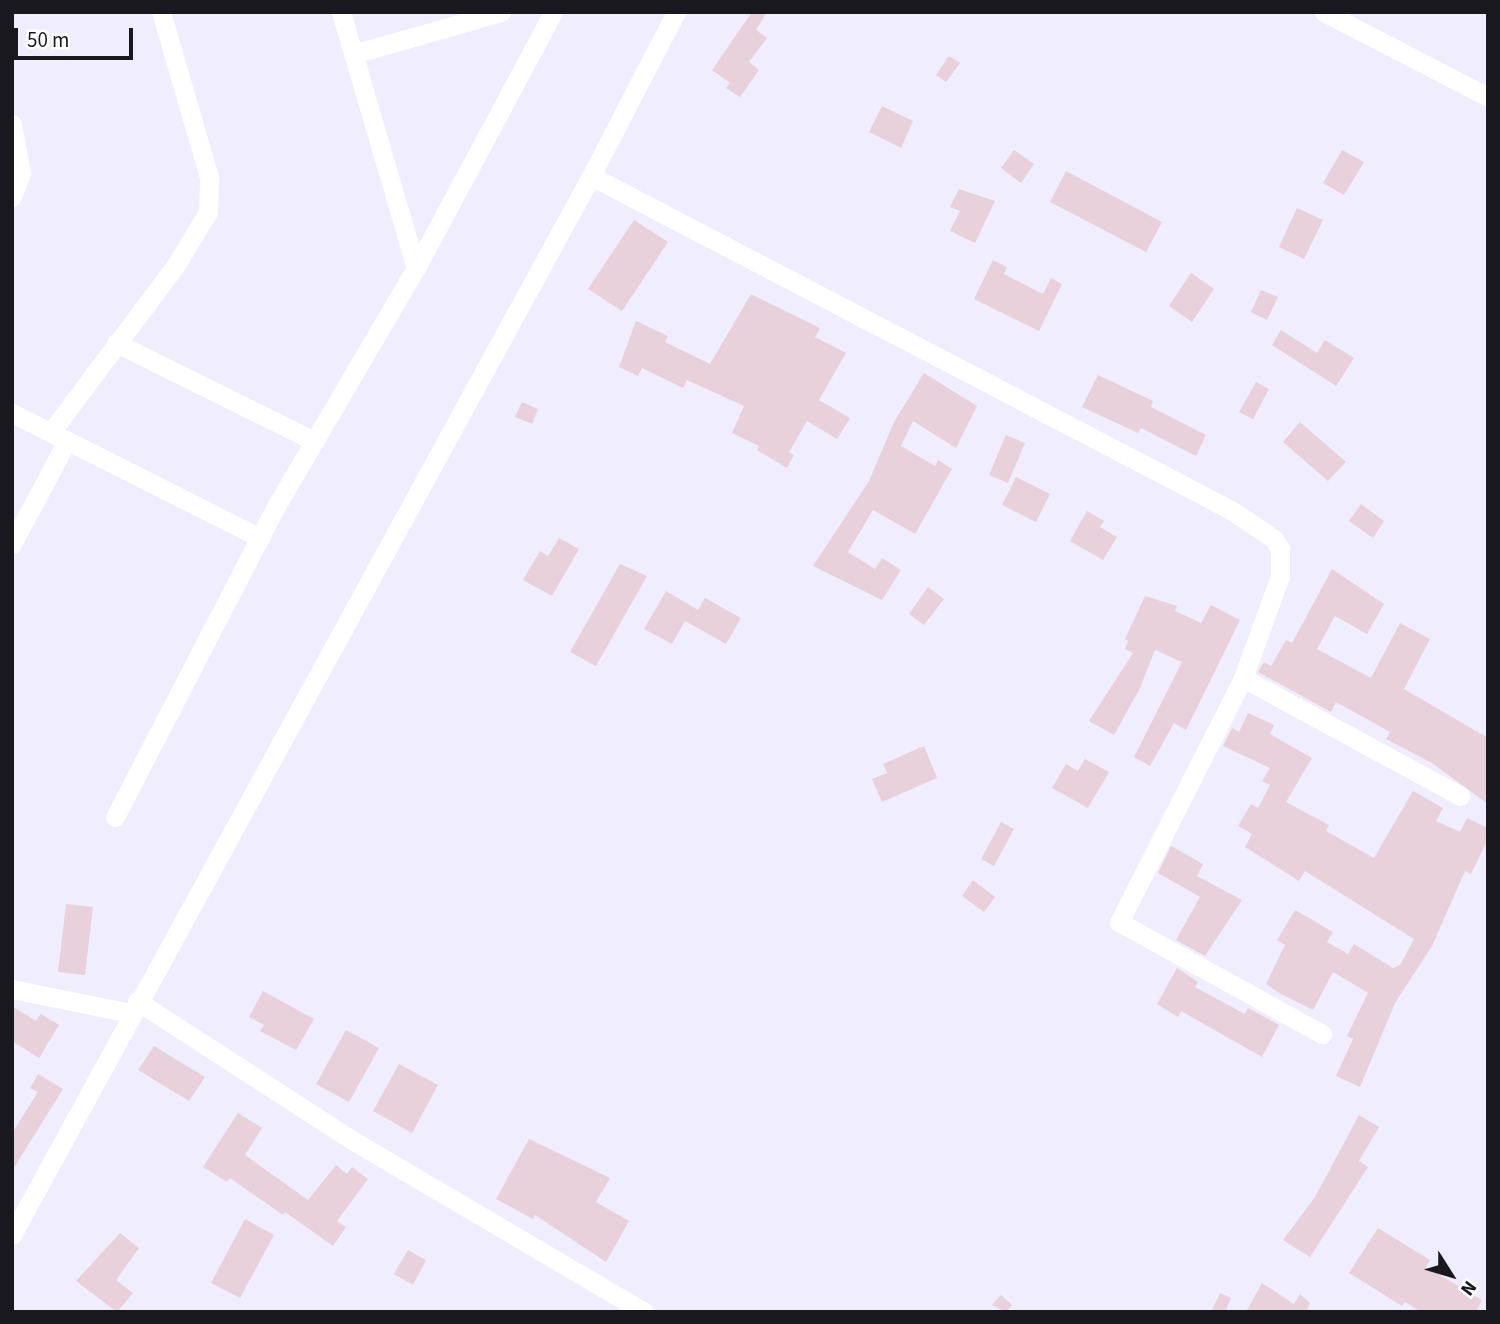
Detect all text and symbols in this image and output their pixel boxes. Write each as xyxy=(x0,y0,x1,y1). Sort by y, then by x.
scale bar xyxy=(18,14,136,58)
text: 50 m xyxy=(27,25,69,55)
north arrow xyxy=(1416,1240,1486,1310)
text: N xyxy=(1454,1275,1483,1301)

